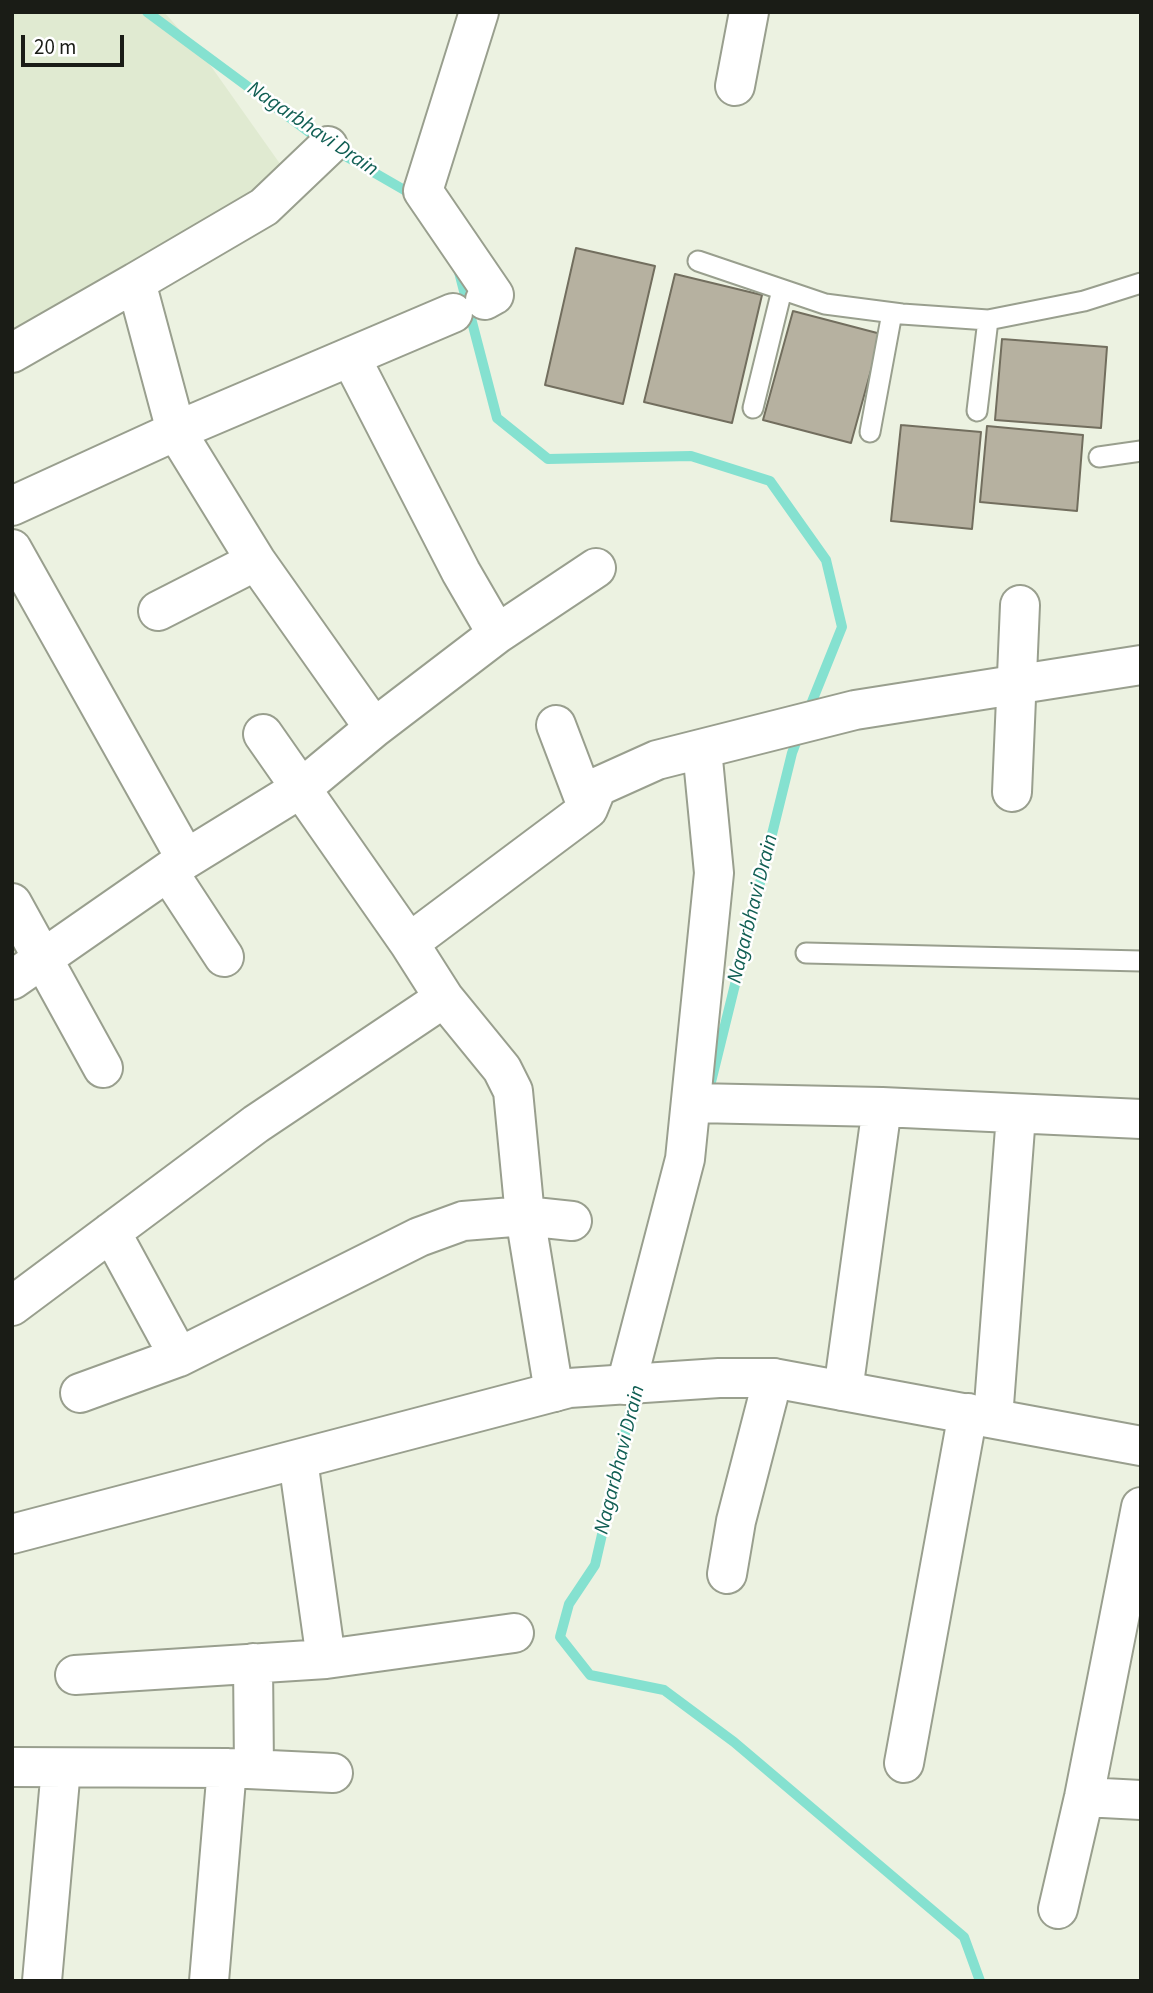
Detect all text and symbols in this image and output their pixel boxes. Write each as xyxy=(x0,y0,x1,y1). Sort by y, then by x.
scale bar xyxy=(24,21,128,65)
text: 20 m xyxy=(34,32,76,62)
water label: Nagarbhavi Drain xyxy=(242,77,382,183)
water label: Nagarbhavi Drain xyxy=(723,832,785,986)
water label: Nagarbhavi Drain xyxy=(590,1383,652,1537)

